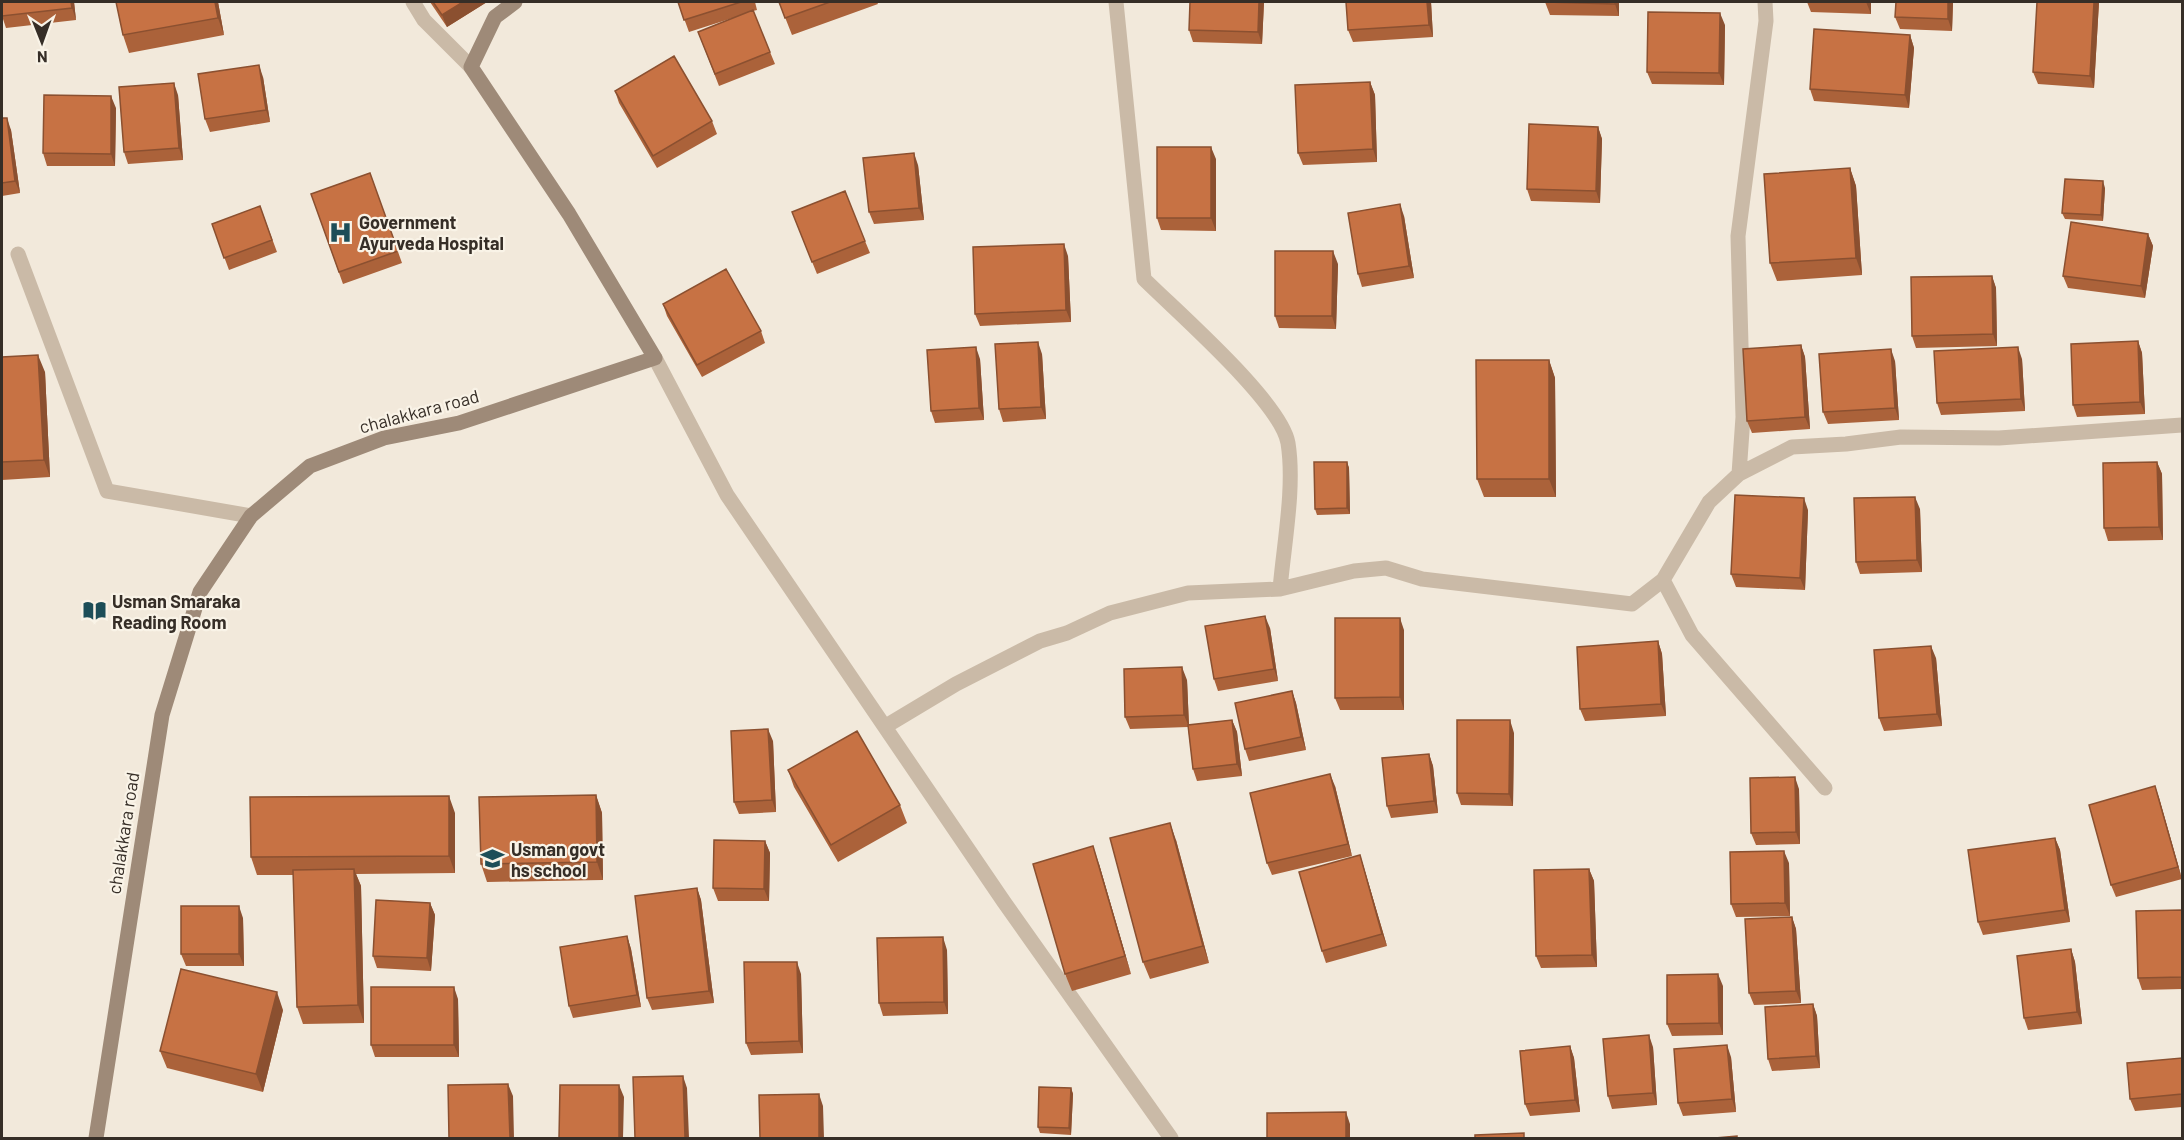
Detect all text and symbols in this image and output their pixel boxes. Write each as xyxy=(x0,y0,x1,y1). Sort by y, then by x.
north arrow xyxy=(12,12,72,72)
text: N xyxy=(37,48,48,67)
place label: Government Ayurveda Hospital xyxy=(359,211,504,254)
hospital icon: Government Ayurveda Hospital xyxy=(328,219,354,245)
street label: chalakkara road xyxy=(357,384,481,438)
place label: Usman Smaraka Reading Room xyxy=(112,590,241,633)
library icon: Usman Smaraka Reading Room xyxy=(81,598,107,624)
street label: chalakkara road xyxy=(102,770,144,896)
place label: Usman govt hs school xyxy=(511,838,605,881)
school or university icon: Usman govt hs school xyxy=(480,846,506,872)

